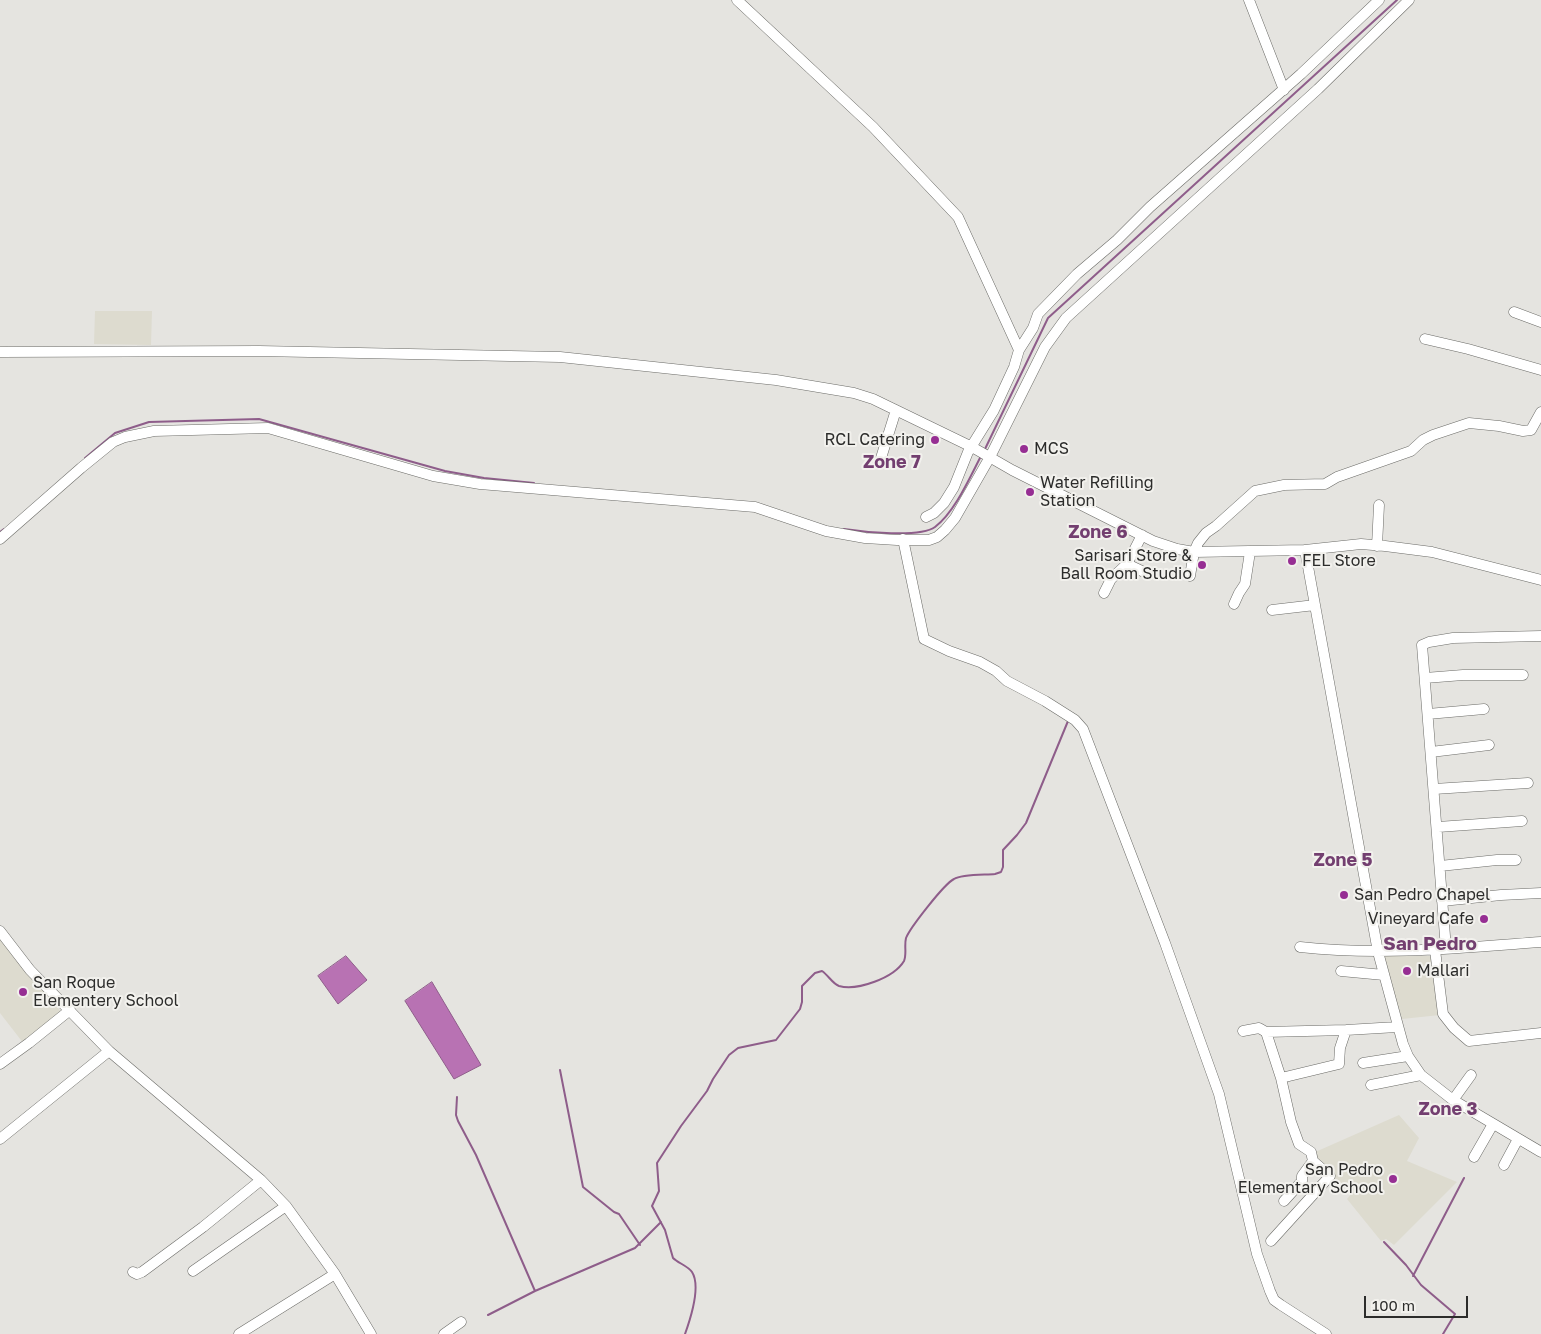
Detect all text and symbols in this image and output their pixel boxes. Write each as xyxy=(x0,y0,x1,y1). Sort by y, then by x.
place label: RCL Catering xyxy=(824,430,925,450)
marker: RCL Catering xyxy=(929,434,941,446)
place label: MCS xyxy=(1034,439,1069,459)
marker: MCS xyxy=(1018,443,1030,455)
district label: Zone 7 xyxy=(863,451,921,473)
place label: Water Refilling Station xyxy=(1040,473,1154,511)
marker: Water Refilling Station xyxy=(1024,486,1036,498)
district label: Zone 6 xyxy=(1068,521,1128,543)
place label: Sarisari Store & Ball Room Studio xyxy=(1060,546,1192,584)
place label: FEL Store xyxy=(1302,551,1376,571)
marker: FEL Store xyxy=(1286,555,1298,567)
marker: Sarisari Store & Ball Room Studio xyxy=(1196,559,1208,571)
district label: Zone 5 xyxy=(1314,849,1372,871)
place label: San Pedro Chapel xyxy=(1354,885,1490,905)
marker: San Pedro Chapel xyxy=(1338,889,1350,901)
place label: Vineyard Cafe xyxy=(1368,909,1474,929)
marker: Vineyard Cafe xyxy=(1478,913,1490,925)
district label: San Pedro xyxy=(1383,933,1477,955)
place label: Mallari xyxy=(1417,961,1470,981)
marker: Mallari xyxy=(1401,965,1413,977)
place label: San Roque Elementery School xyxy=(33,973,179,1011)
marker: San Roque Elementery School xyxy=(17,986,29,998)
district label: Zone 3 xyxy=(1419,1098,1477,1120)
place label: San Pedro Elementary School xyxy=(1238,1160,1383,1198)
marker: San Pedro Elementary School xyxy=(1387,1173,1399,1185)
scale bar xyxy=(1366,1286,1470,1318)
text: 100 m xyxy=(1372,1296,1415,1314)

